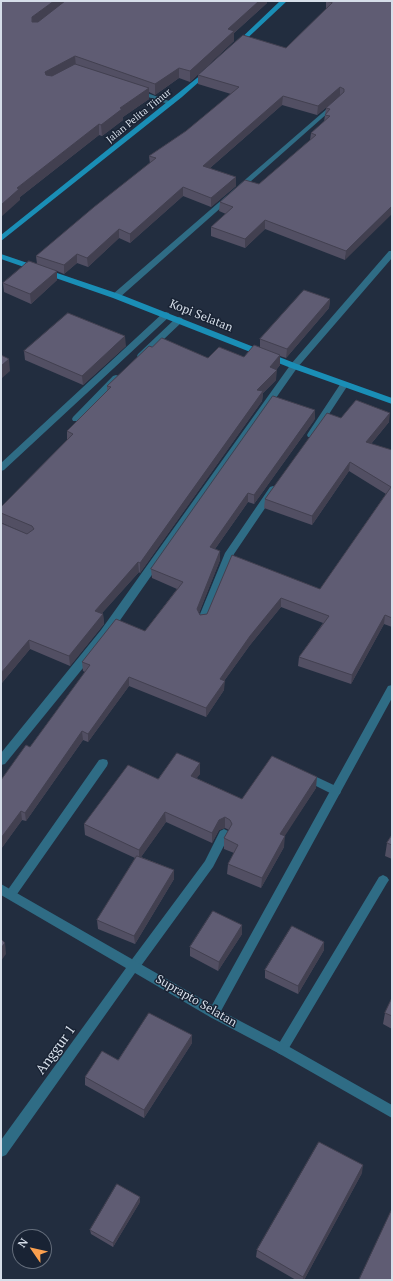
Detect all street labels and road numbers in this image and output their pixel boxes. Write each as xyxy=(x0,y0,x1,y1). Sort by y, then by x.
street label: Jalan Pelita Timur xyxy=(104,86,174,146)
street label: Kopi Selatan xyxy=(167,297,235,335)
street label: Suprapto Selatan xyxy=(153,972,239,1030)
street label: Anggur 1 xyxy=(32,1022,80,1078)

